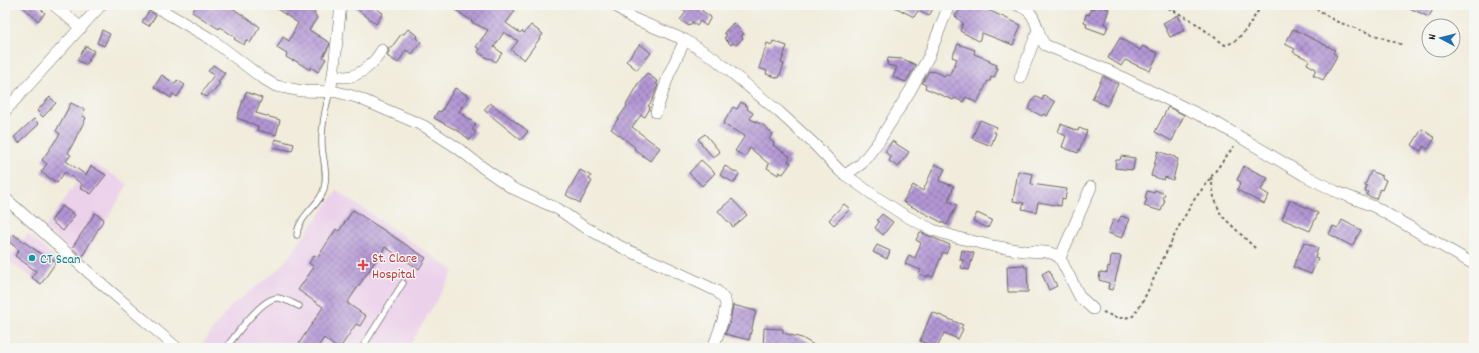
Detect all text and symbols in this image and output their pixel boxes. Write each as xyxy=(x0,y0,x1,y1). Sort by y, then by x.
north arrow xyxy=(1421,18,1461,58)
text: N xyxy=(1425,33,1441,41)
place label: St. Clare Hospital xyxy=(372,249,417,285)
place label: CT Scan xyxy=(40,250,81,270)
marker: CT Scan xyxy=(27,253,37,263)
marker: St. Clare Hospital xyxy=(357,259,369,271)

